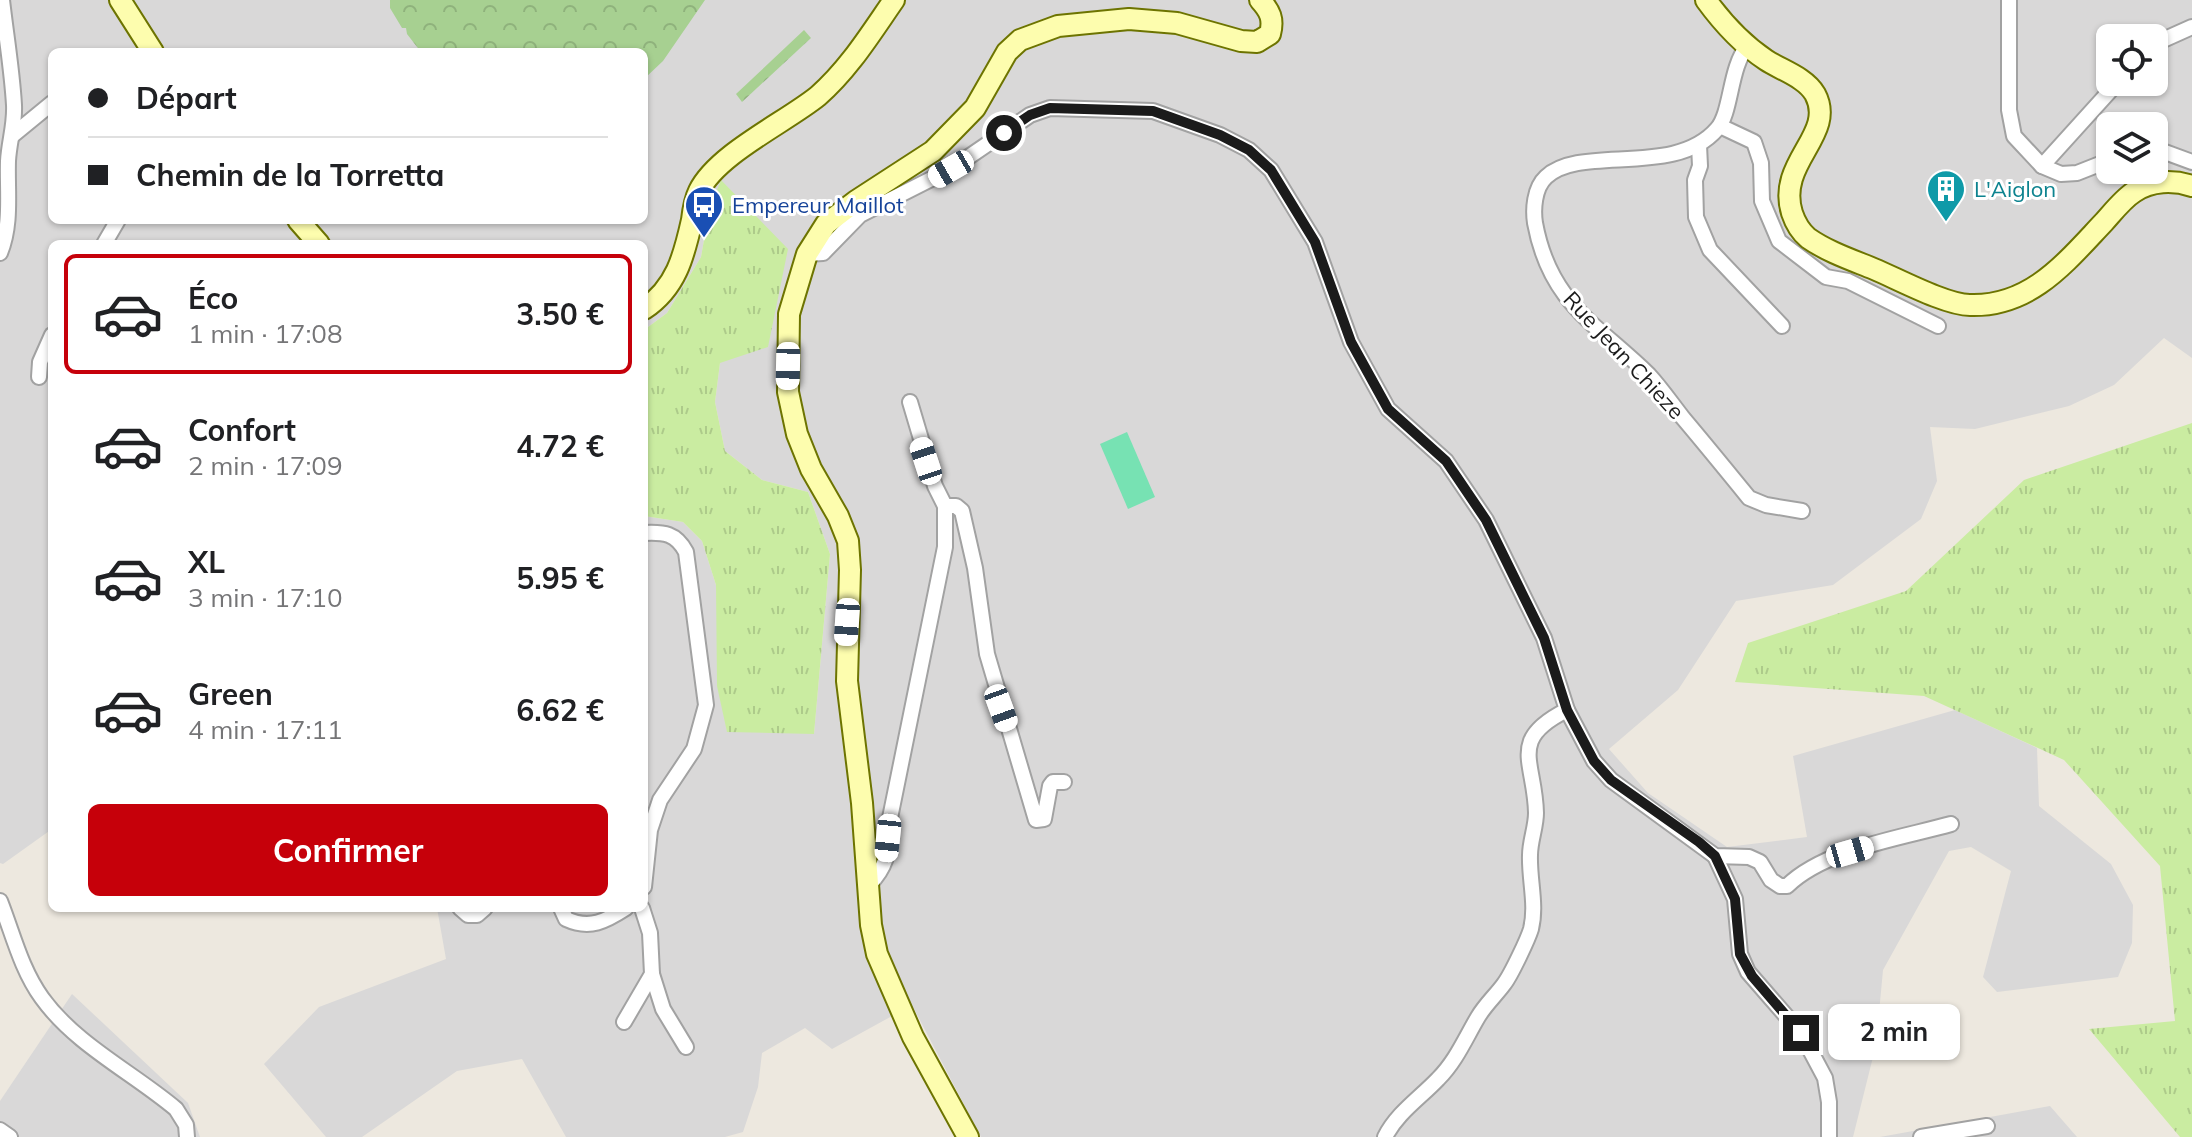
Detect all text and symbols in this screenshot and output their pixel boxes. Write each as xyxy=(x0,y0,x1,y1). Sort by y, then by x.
map controls xyxy=(2096,24,2168,184)
button: locate xyxy=(2096,24,2168,96)
text: Départ xyxy=(136,79,237,117)
button: layers xyxy=(2096,112,2168,184)
route start xyxy=(986,115,1022,151)
car xyxy=(924,147,978,191)
text: Chemin de la Torretta xyxy=(136,156,444,194)
building icon: L'Aiglon xyxy=(1925,168,1967,223)
place label: L'Aiglon xyxy=(1974,175,2056,203)
bus stop icon: Empereur Maillot xyxy=(683,184,725,239)
place label: Empereur Maillot xyxy=(732,191,904,219)
icon: car xyxy=(92,278,164,350)
text: Éco xyxy=(188,279,238,317)
street label: Rue Jean Chieze xyxy=(1558,285,1690,425)
text: 3.50 € xyxy=(516,295,604,333)
text: 1 min · 17:08 xyxy=(188,317,343,350)
car xyxy=(776,342,800,390)
icon: car xyxy=(92,410,164,482)
text: Confort xyxy=(188,411,296,449)
text: 4.72 € xyxy=(516,427,604,465)
car xyxy=(907,434,945,488)
text: 2 min · 17:09 xyxy=(188,449,343,482)
icon: car xyxy=(92,542,164,614)
text: XL xyxy=(188,543,225,581)
text: 5.95 € xyxy=(516,559,604,597)
text: 3 min · 17:10 xyxy=(188,581,343,614)
car xyxy=(833,597,861,647)
icon: car xyxy=(92,674,164,746)
text: Green xyxy=(188,675,273,713)
car xyxy=(982,681,1020,735)
text: 6.62 € xyxy=(516,691,604,729)
text: 4 min · 17:11 xyxy=(188,713,343,746)
button: Confirmer xyxy=(88,804,608,896)
car xyxy=(874,813,902,863)
car xyxy=(1824,834,1876,870)
callout: 2 min xyxy=(1829,1005,1961,1061)
route end xyxy=(1783,1015,1819,1051)
text: 2 min xyxy=(1860,1015,1928,1048)

